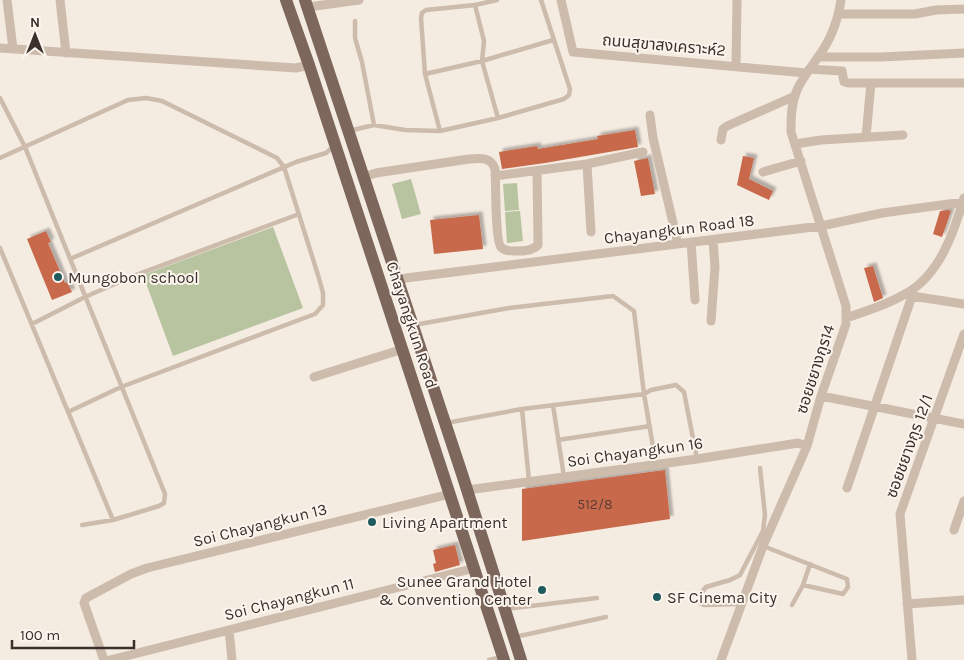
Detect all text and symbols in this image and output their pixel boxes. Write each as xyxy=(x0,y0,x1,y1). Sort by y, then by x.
north arrow xyxy=(10,10,60,60)
text: N xyxy=(30,14,40,31)
street label: ถนนสุขาสงเคราะห์2 xyxy=(601,30,727,60)
street label: Chayangkun Road 18 xyxy=(603,210,755,248)
street label: Chayangkun Road xyxy=(383,259,441,391)
place label: Mungobon school xyxy=(68,268,199,287)
marker: Mungobon school xyxy=(52,271,64,283)
street label: ซอยชยางกูร14 xyxy=(792,322,838,416)
street label: ซอยชยางกูร 12/1 xyxy=(881,392,937,500)
street label: Soi Chayangkun 16 xyxy=(566,433,704,471)
house number: 512/8 xyxy=(577,496,613,513)
street label: Soi Chayangkun 13 xyxy=(191,499,329,551)
place label: Living Apartment xyxy=(382,513,508,532)
marker: Living Apartment xyxy=(366,516,378,528)
place label: Sunee Grand Hotel & Convention Center xyxy=(379,572,532,609)
street label: Soi Chayangkun 11 xyxy=(222,574,356,624)
marker: Sunee Grand Hotel & Convention Center xyxy=(536,584,548,596)
place label: SF Cinema City xyxy=(667,588,777,607)
marker: SF Cinema City xyxy=(651,591,663,603)
scale bar xyxy=(12,618,135,650)
text: 100 m xyxy=(20,626,60,644)

